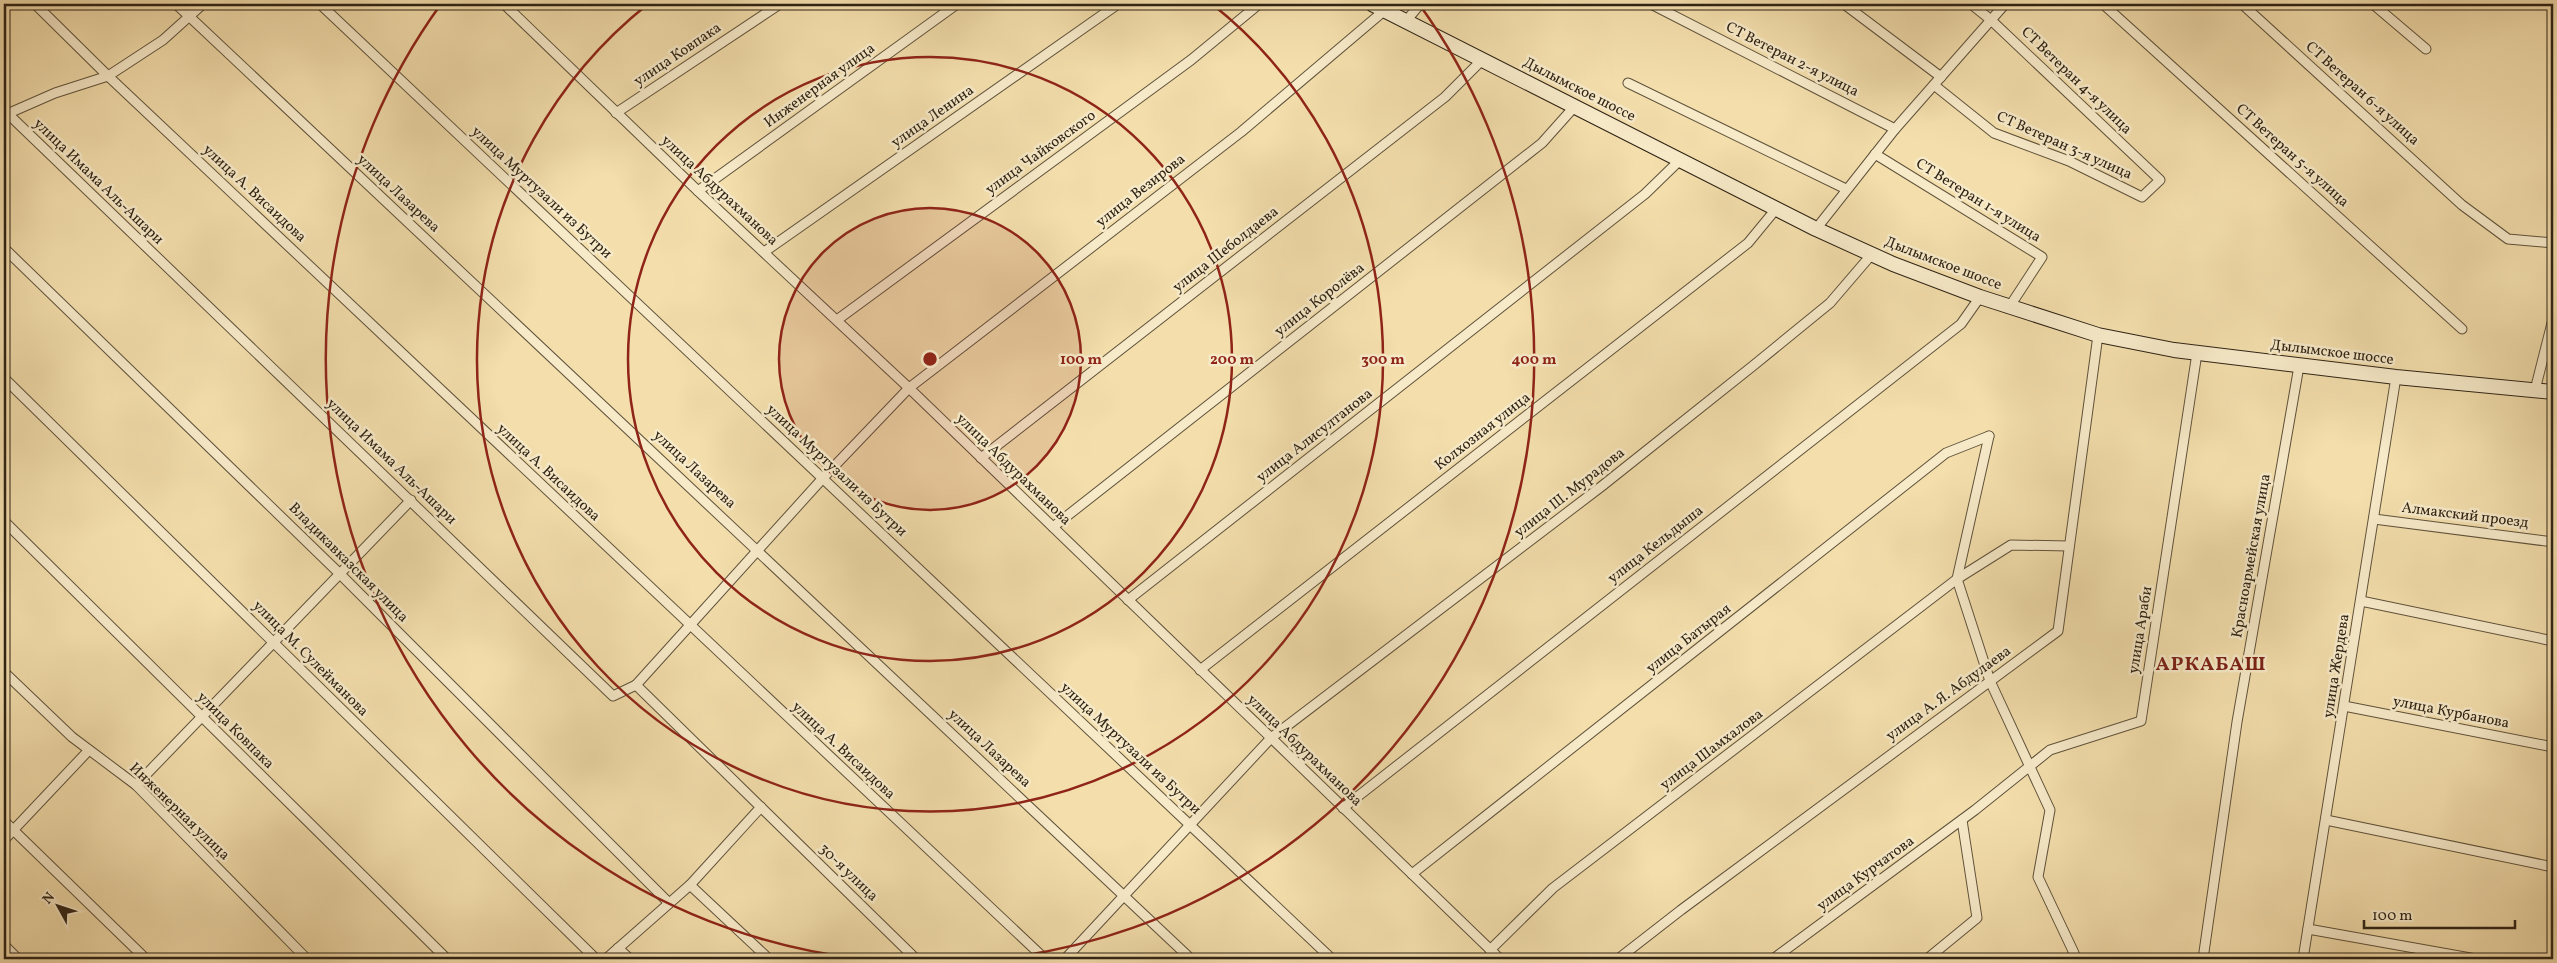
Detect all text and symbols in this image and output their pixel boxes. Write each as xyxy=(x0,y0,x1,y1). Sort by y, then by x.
street label: СТ Ветеран 2-я улица xyxy=(1722,17,1862,103)
street label: улица Ковпака xyxy=(630,18,726,92)
street label: СТ Ветеран 4-я улица xyxy=(2016,22,2136,140)
street label: СТ Ветеран 6-я улица xyxy=(2300,37,2424,151)
street label: Инженерная улица xyxy=(760,38,880,134)
street label: Дылымское шоссе xyxy=(1519,52,1639,128)
street label: улица Ленина xyxy=(887,81,979,153)
street label: СТ Ветеран 5-я улица xyxy=(2231,99,2353,213)
street label: улица Чайковского xyxy=(981,106,1101,200)
street label: СТ Ветеран 3-я улица xyxy=(1993,107,2135,185)
street label: улица Имама Аль-Ашари xyxy=(28,114,168,250)
street label: улица Муртузали из Бутри xyxy=(466,122,616,264)
street label: улица Абдурахманова xyxy=(656,131,782,251)
street label: улица А. Висаидова xyxy=(197,140,311,248)
street label: улица Везирова xyxy=(1092,149,1190,233)
street label: улица Лазарева xyxy=(352,150,444,238)
street label: СТ Ветеран 1-я улица xyxy=(1911,154,2045,248)
street label: улица Шеболдаева xyxy=(1169,202,1283,298)
street label: Дылымское шоссе xyxy=(1881,232,2005,296)
street label: улица Королёва xyxy=(1270,258,1370,342)
street label: Дылымское шоссе xyxy=(2269,335,2395,371)
centre of rings xyxy=(921,350,939,368)
text: 100 m xyxy=(1060,350,1103,371)
text: 200 m xyxy=(1210,350,1254,371)
text: 300 m xyxy=(1361,350,1405,371)
text: 400 m xyxy=(1512,350,1557,371)
street label: улица Алисултанова xyxy=(1252,384,1378,488)
street label: Колхозная улица xyxy=(1431,388,1535,476)
street label: улица Имама Аль-Ашари xyxy=(321,394,461,530)
street label: улица Муртузали из Бутри xyxy=(761,400,911,542)
street label: улица Абдурахманова xyxy=(951,409,1075,531)
street label: улица А. Висаидова xyxy=(491,419,605,527)
street label: улица Лазарева xyxy=(648,426,740,514)
street label: улица Ш. Мурадова xyxy=(1510,443,1630,543)
street label: Красноармейская улица xyxy=(2227,472,2277,640)
street label: Владикавказская улица xyxy=(283,498,413,628)
street label: Алмакский проезд xyxy=(2400,498,2530,534)
street label: улица Кельдыша xyxy=(1604,501,1708,589)
street label: улица Араби xyxy=(2124,585,2158,675)
street label: улица М. Сулейманова xyxy=(247,596,373,722)
street label: улица Батырая xyxy=(1642,599,1736,679)
street label: улица Жердева xyxy=(2318,612,2356,720)
street label: улица А. Я. Абдулаева xyxy=(1882,641,2016,747)
district label: АРКАБАШ xyxy=(2155,651,2267,679)
street label: улица Муртузали из Бутри xyxy=(1055,678,1205,820)
street label: улица Ковпака xyxy=(192,688,278,774)
street label: улица Абдурахманова xyxy=(1242,690,1366,812)
street label: улица Курбанова xyxy=(2391,691,2511,735)
street label: улица А. Висаидова xyxy=(786,697,900,805)
street label: улица Шамхалова xyxy=(1656,704,1768,796)
street label: улица Лазарева xyxy=(943,705,1035,793)
street label: Инженерная улица xyxy=(124,758,234,866)
street label: улица Курчатова xyxy=(1813,831,1919,917)
street label: 30-я улица xyxy=(814,839,882,907)
north arrow xyxy=(32,880,82,930)
text: N xyxy=(39,889,60,909)
scale bar xyxy=(2364,898,2516,930)
text: 100 m xyxy=(2372,906,2412,927)

